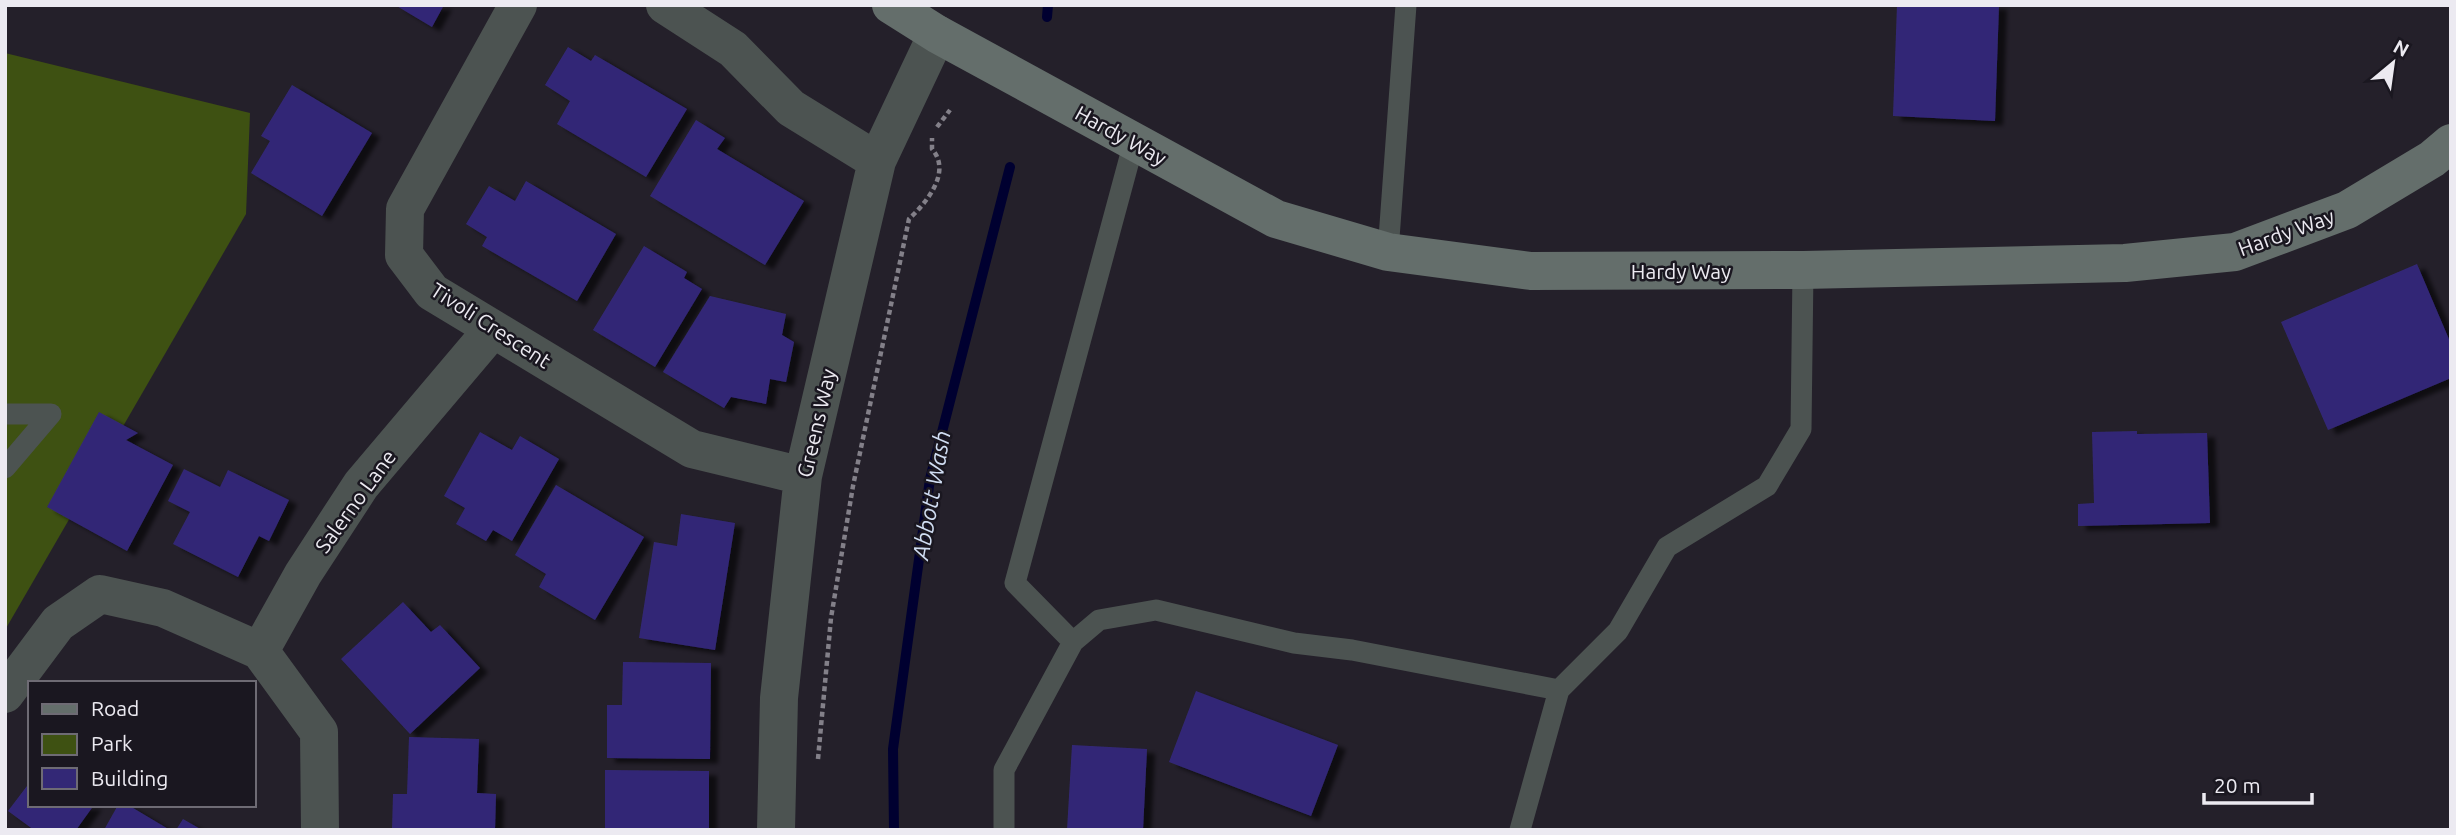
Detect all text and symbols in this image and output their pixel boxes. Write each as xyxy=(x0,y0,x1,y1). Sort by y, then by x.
north arrow xyxy=(2358,28,2428,98)
text: N xyxy=(2390,35,2413,61)
street label: Hardy Way xyxy=(1071,100,1171,170)
street label: Hardy Way xyxy=(2235,204,2337,260)
street label: Hardy Way xyxy=(1631,259,1731,283)
street label: Tivoli Crescent xyxy=(427,277,555,373)
street label: Greens Way xyxy=(792,366,840,480)
water label: Abbott Wash xyxy=(907,428,955,562)
street label: Salerno Lane xyxy=(310,445,400,557)
legend xyxy=(28,681,256,807)
text: Road xyxy=(91,696,139,720)
text: Park xyxy=(91,731,133,755)
scale bar xyxy=(2204,762,2312,806)
text: Building xyxy=(91,766,168,790)
text: 20 m xyxy=(2214,773,2261,797)

